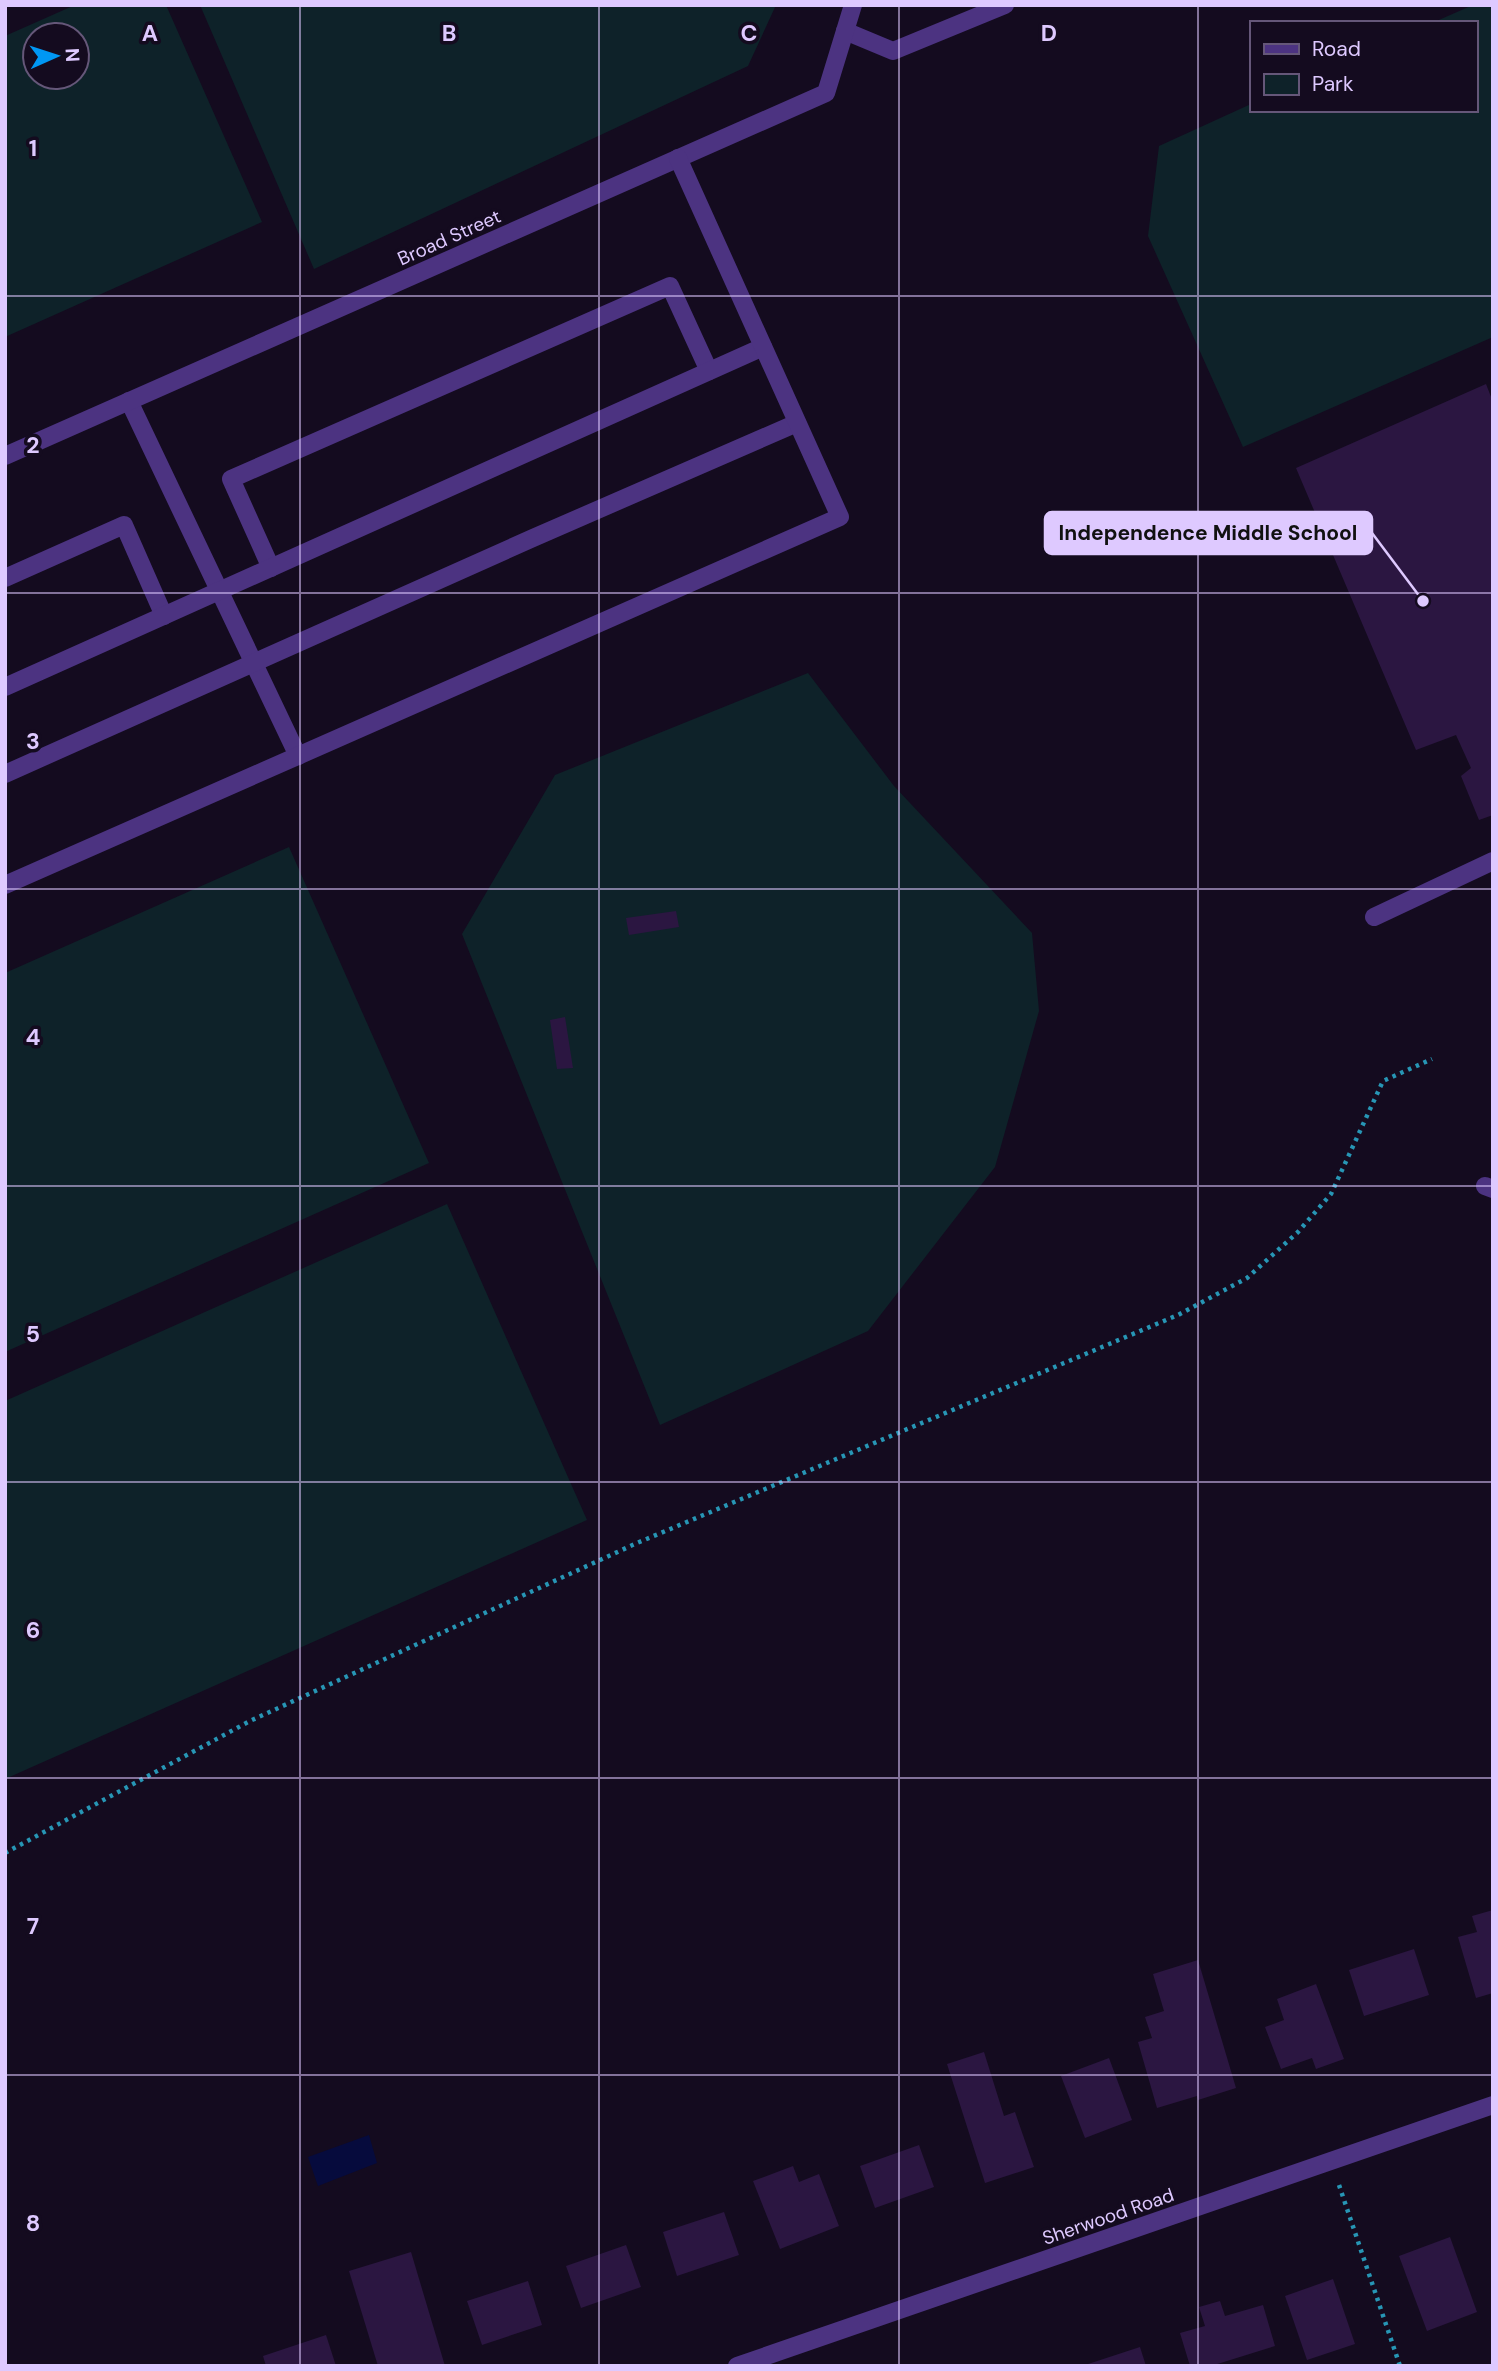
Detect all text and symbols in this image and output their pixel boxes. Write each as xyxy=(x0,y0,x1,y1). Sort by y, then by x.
text: A xyxy=(142,18,158,48)
text: B xyxy=(442,18,456,48)
text: C xyxy=(741,18,757,48)
text: D xyxy=(1041,18,1057,48)
north arrow xyxy=(21,21,91,91)
legend xyxy=(1250,21,1477,112)
text: Road xyxy=(1312,35,1361,63)
text: N xyxy=(60,48,85,63)
text: Park xyxy=(1312,70,1354,98)
text: 1 xyxy=(29,133,37,163)
street label: Broad Street xyxy=(394,204,505,271)
text: 2 xyxy=(26,430,40,460)
callout: Independence Middle School xyxy=(1045,512,1372,554)
text: Independence Middle School xyxy=(1059,519,1357,547)
text: 3 xyxy=(26,726,40,756)
text: 4 xyxy=(26,1022,41,1052)
text: 5 xyxy=(26,1319,40,1349)
text: 6 xyxy=(26,1615,40,1645)
text: 7 xyxy=(27,1911,39,1941)
street label: Sherwood Road xyxy=(1039,2182,1177,2251)
text: 8 xyxy=(26,2208,40,2238)

